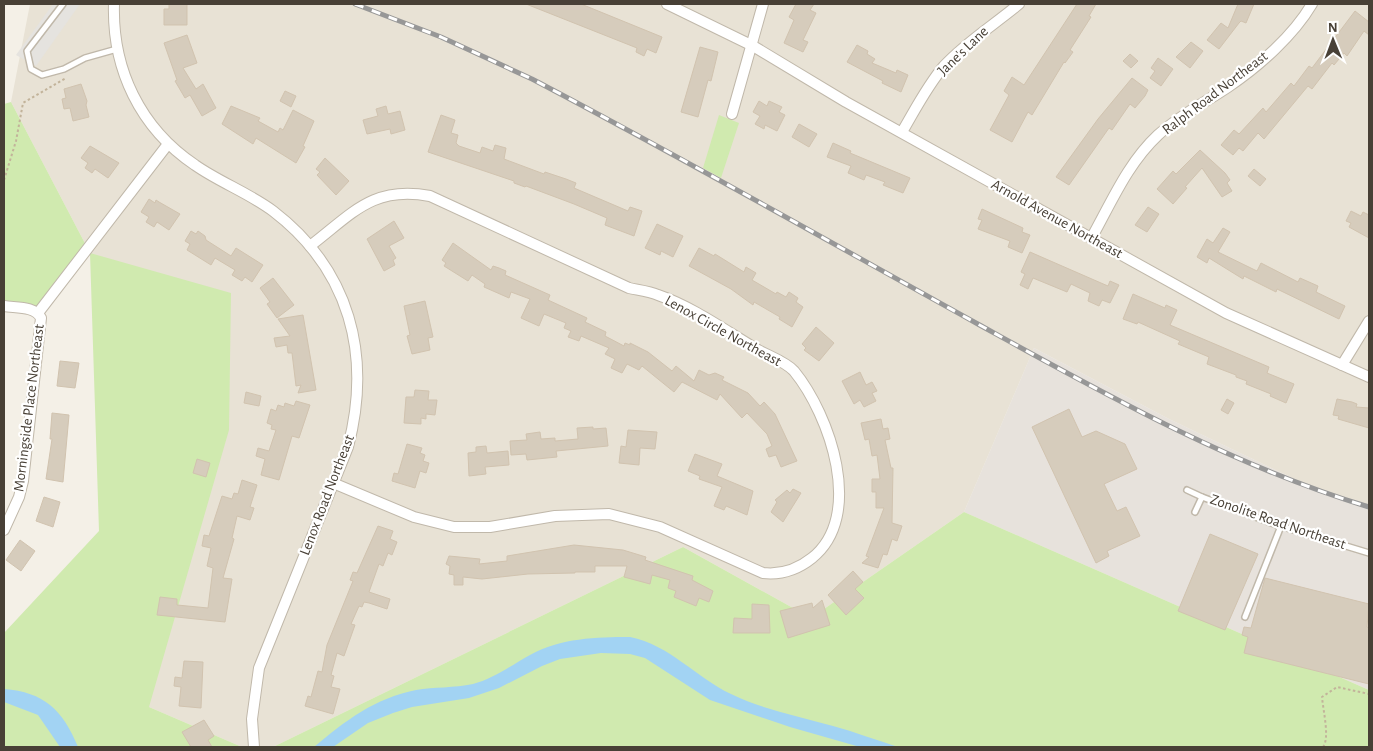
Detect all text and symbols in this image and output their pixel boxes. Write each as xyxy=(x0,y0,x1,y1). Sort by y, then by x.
north arrow xyxy=(1308,15,1358,65)
text: N xyxy=(1328,21,1338,35)
street label: Jane's Lane xyxy=(935,23,991,78)
street label: Ralph Road Northeast xyxy=(1160,48,1271,137)
street label: Arnold Avenue Northeast xyxy=(989,177,1125,261)
street label: Lenox Circle Northeast xyxy=(662,293,784,369)
street label: Morningside Place Northeast xyxy=(11,323,47,493)
street label: Lenox Road Northeast xyxy=(297,432,357,557)
street label: Zonolite Road Northeast xyxy=(1208,492,1348,552)

